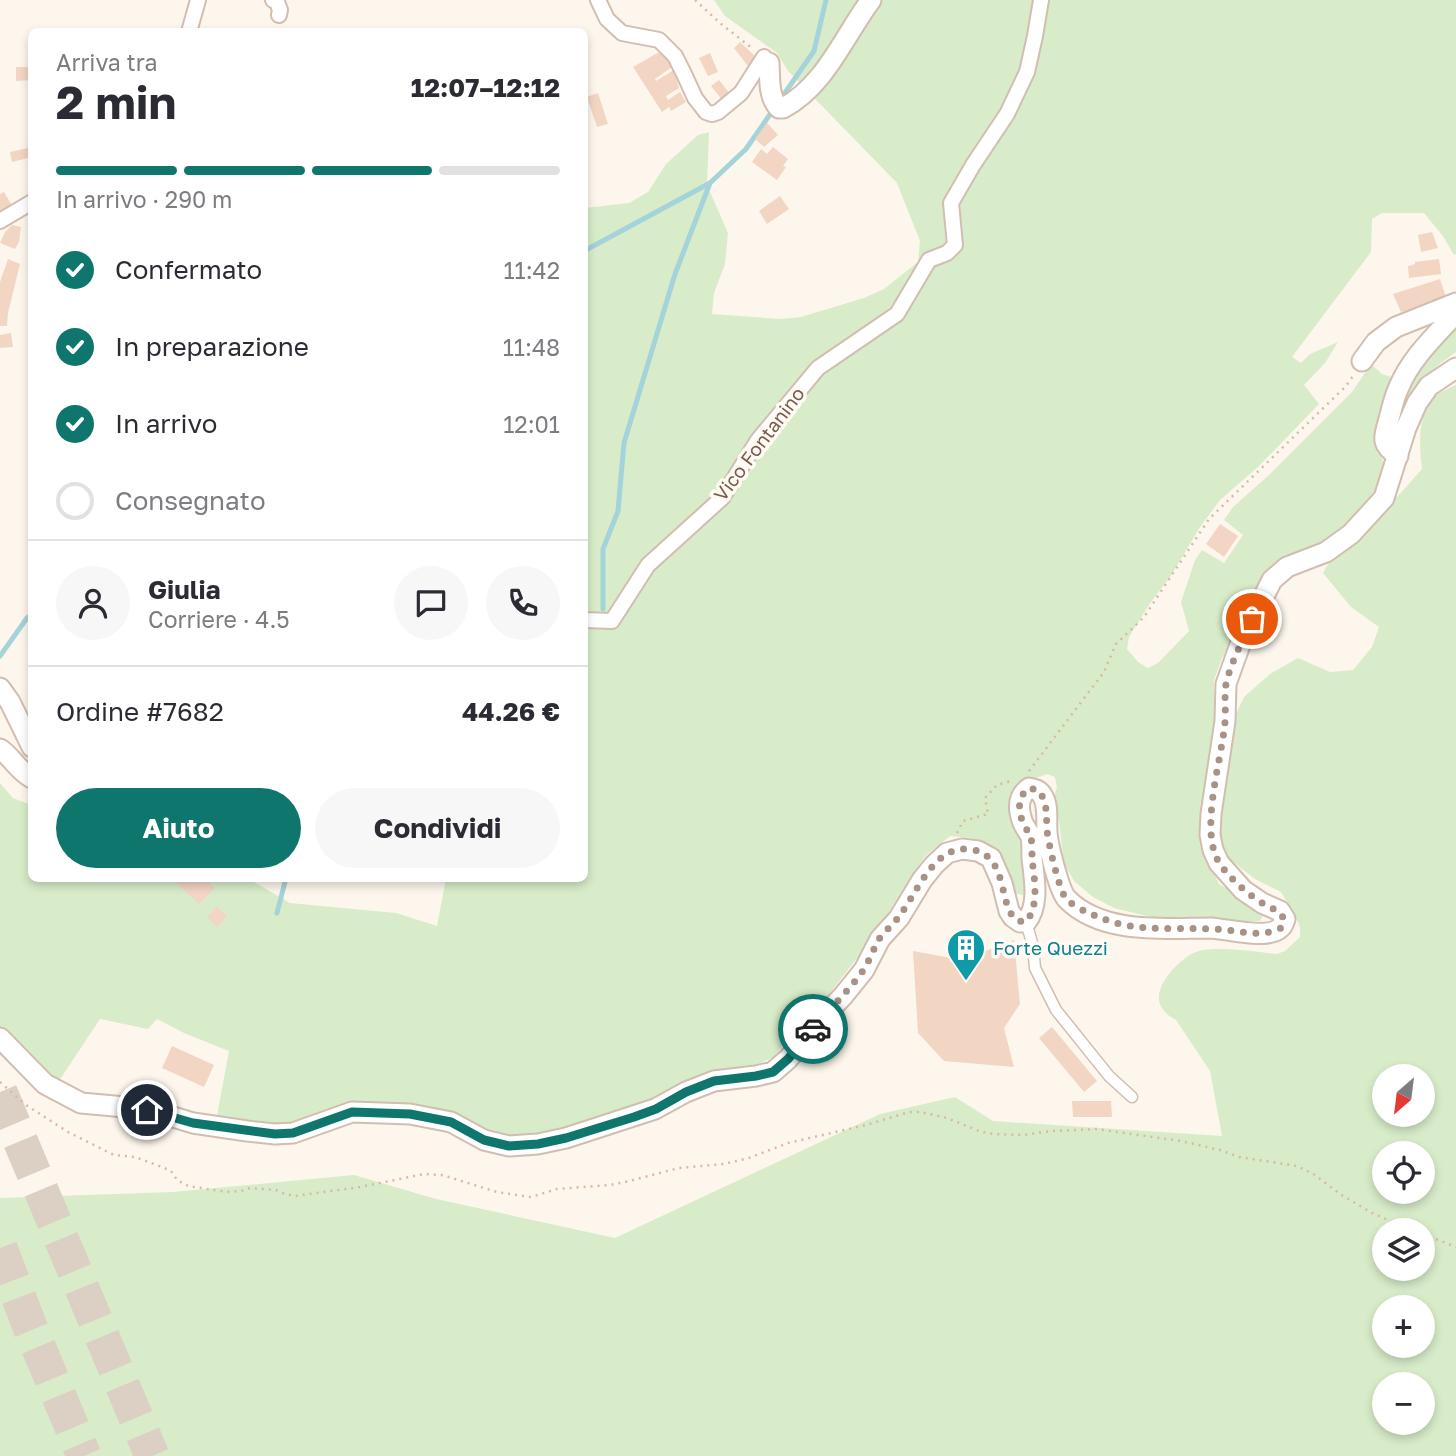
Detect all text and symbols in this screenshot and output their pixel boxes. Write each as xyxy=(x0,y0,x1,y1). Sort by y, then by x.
text: Arriva tra xyxy=(56,48,157,76)
text: 12:07–12:12 xyxy=(411,72,560,103)
text: 2 min xyxy=(56,74,176,129)
text: In arrivo · 290 m xyxy=(56,185,232,213)
icon: check xyxy=(56,251,94,289)
text: Confermato xyxy=(115,254,262,285)
text: 11:42 xyxy=(503,256,560,284)
icon: check xyxy=(56,328,94,366)
text: In preparazione xyxy=(115,331,309,362)
text: 11:48 xyxy=(503,333,560,361)
street label: Vico Fontanino xyxy=(708,382,809,505)
icon: check xyxy=(56,405,94,443)
text: In arrivo xyxy=(115,408,217,439)
text: 12:01 xyxy=(503,410,560,438)
text: Consegnato xyxy=(115,485,266,516)
button: person xyxy=(56,566,130,640)
button: chat xyxy=(394,566,468,640)
button: phone xyxy=(486,566,560,640)
text: Giulia xyxy=(148,574,221,605)
pin xyxy=(1222,589,1282,649)
icon: bag xyxy=(1233,600,1271,638)
text: Corriere · 4.5 xyxy=(148,605,290,633)
text: Ordine #7682 xyxy=(56,696,224,727)
text: 44.26 € xyxy=(462,696,560,727)
button: Aiuto xyxy=(56,788,301,868)
button: Condividi xyxy=(315,788,560,868)
building icon: Forte Quezzi xyxy=(945,927,987,982)
place label: Forte Quezzi xyxy=(993,936,1108,959)
courier xyxy=(778,994,848,1064)
icon: car xyxy=(794,1010,832,1048)
north arrow xyxy=(1372,1064,1435,1127)
map controls xyxy=(1372,1064,1435,1435)
pin xyxy=(117,1080,177,1140)
icon: home xyxy=(128,1091,166,1129)
button: locate xyxy=(1372,1141,1435,1204)
button: layers xyxy=(1372,1218,1435,1281)
button: + xyxy=(1372,1295,1435,1358)
button: − xyxy=(1372,1372,1435,1435)

